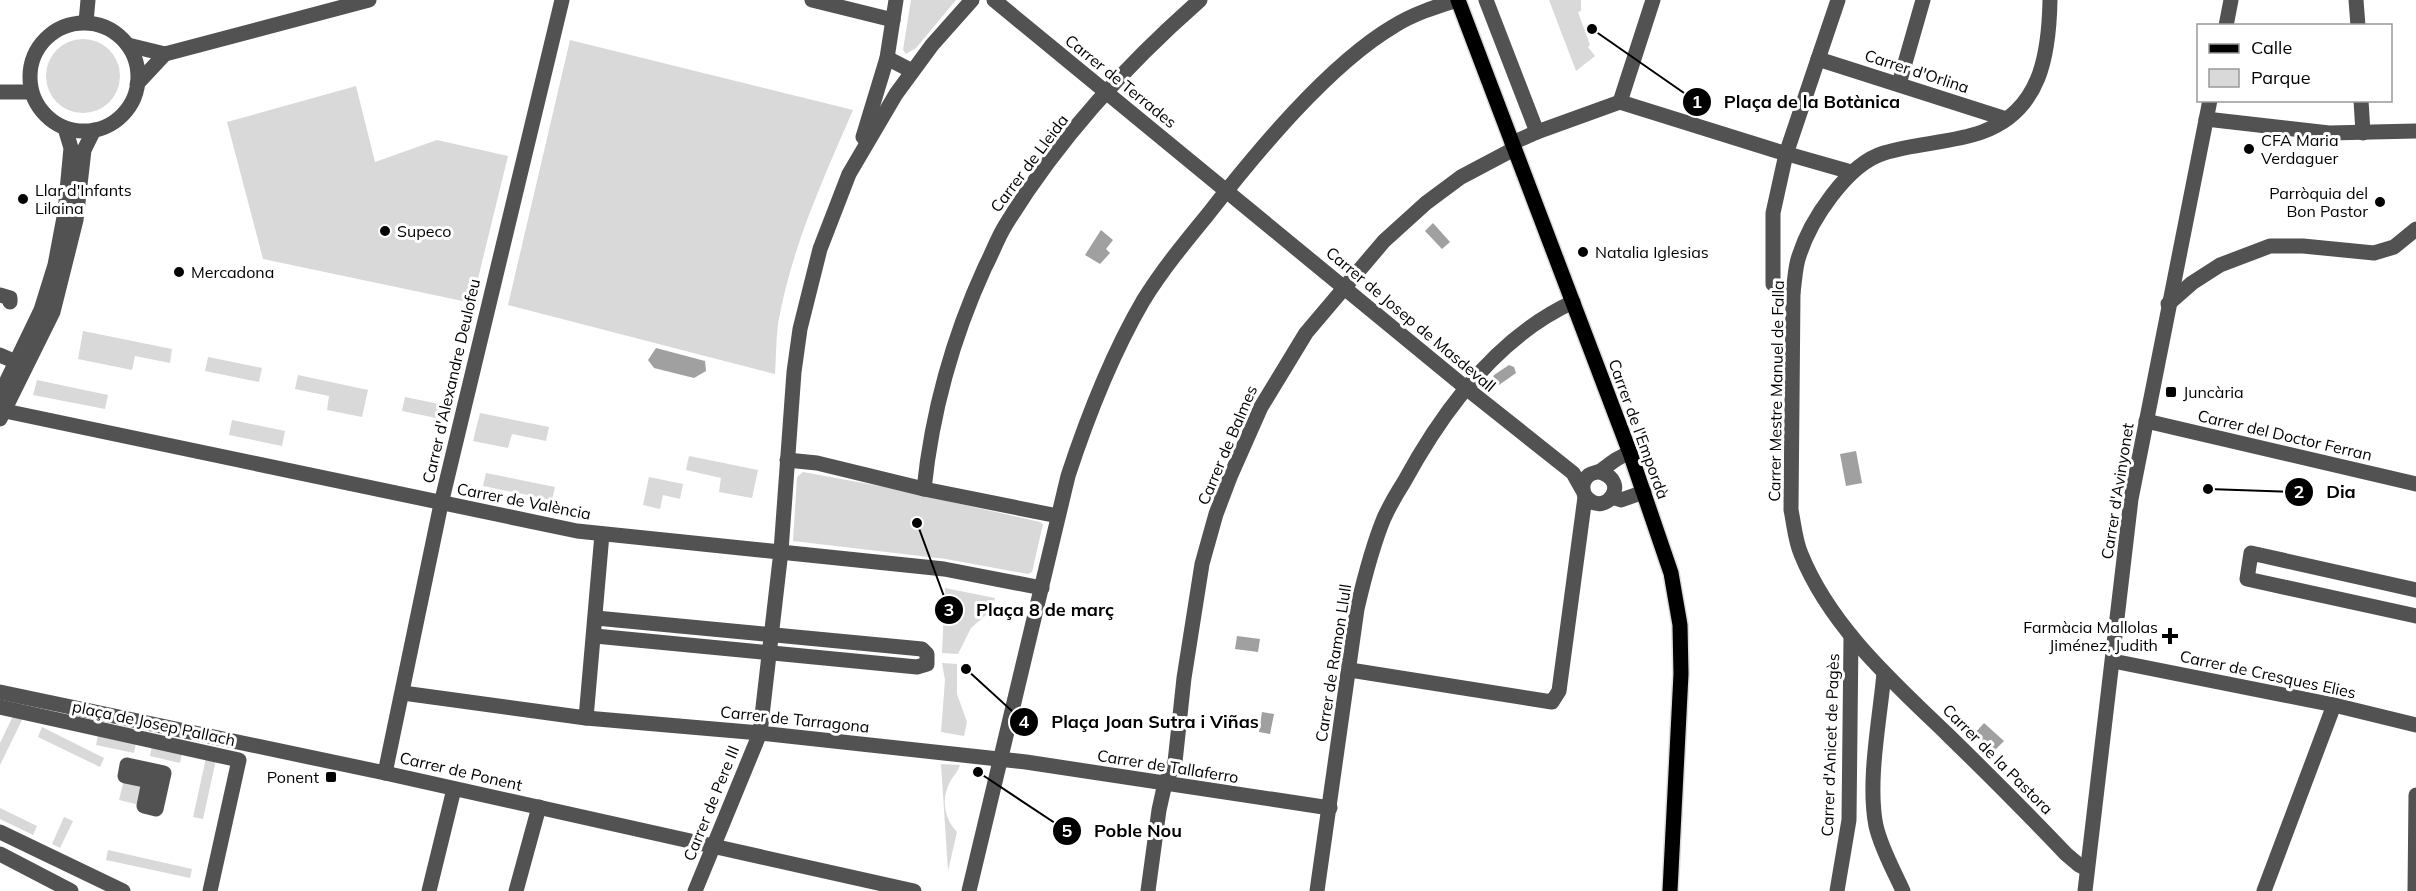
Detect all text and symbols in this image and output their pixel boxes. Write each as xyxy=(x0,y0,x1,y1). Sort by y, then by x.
legend xyxy=(2197,24,2392,102)
street label: Carrer de Terrades xyxy=(1061,30,1181,132)
text: Calle xyxy=(2251,36,2292,59)
street label: Carrer d'Orlina xyxy=(1862,45,1972,97)
text: Parque xyxy=(2251,66,2310,89)
callout: Plaça de la Botànica xyxy=(1682,84,1912,120)
text: 1 xyxy=(1692,90,1702,113)
text: Plaça de la Botànica xyxy=(1724,90,1900,113)
street label: Carrer de Lleida xyxy=(986,110,1072,216)
place label: CFA Maria Verdaguer xyxy=(2261,130,2339,168)
marker: CFA Maria Verdaguer xyxy=(2242,142,2256,156)
place label: Llar d'Infants Lilaina xyxy=(35,180,132,218)
place label: Parròquia del Bon Pastor xyxy=(2269,183,2368,221)
marker: Llar d'Infants Lilaina xyxy=(16,192,30,206)
marker: Parròquia del Bon Pastor xyxy=(2373,195,2387,209)
place label: Supeco xyxy=(397,221,451,241)
marker: Supeco xyxy=(378,224,392,238)
street label: Carrer de Josep de Masdevall xyxy=(1322,242,1500,396)
place label: Natalia Iglesias xyxy=(1595,242,1709,262)
marker: Natalia Iglesias xyxy=(1576,245,1590,259)
place label: Mercadona xyxy=(191,262,274,282)
marker: Mercadona xyxy=(172,265,186,279)
street label: Carrer d'Alexandre Deulofeu xyxy=(418,277,484,485)
street label: Carrer Mestre Manuel de Falla xyxy=(1764,280,1788,502)
street label: Carrer de l'Empordà xyxy=(1604,356,1674,502)
street label: Carrer de Balmes xyxy=(1193,382,1261,508)
place label: Juncària xyxy=(2183,382,2244,402)
marker: Juncària xyxy=(2164,385,2178,399)
street label: Carrer del Doctor Ferran xyxy=(2196,405,2374,465)
street label: Carrer d'Avinyonet xyxy=(2096,421,2138,561)
callout: Dia xyxy=(2284,474,2368,510)
street label: Carrer de València xyxy=(455,478,593,524)
text: 2 xyxy=(2294,480,2304,503)
text: Dia xyxy=(2326,480,2356,503)
street label: Carrer de Ramon Llull xyxy=(1311,583,1355,743)
callout: Plaça 8 de març xyxy=(934,592,1126,628)
text: 3 xyxy=(944,598,954,621)
text: Plaça 8 de març xyxy=(976,598,1114,621)
place label: Farmàcia Mallolas Jiménez, Judith xyxy=(2023,617,2158,655)
marker: Farmàcia Mallolas Jiménez, Judith xyxy=(2163,629,2177,643)
street label: Carrer de Cresques Elies xyxy=(2178,646,2358,702)
street label: Carrer d'Anicet de Pagès xyxy=(1817,653,1843,837)
street label: plaça de Josep Pallach xyxy=(71,696,237,750)
street label: Carrer de la Pastora xyxy=(1939,700,2057,818)
street label: Carrer de Tarragona xyxy=(719,701,871,737)
callout: Plaça Joan Sutra i Viñas xyxy=(1009,704,1271,740)
text: 4 xyxy=(1019,710,1030,733)
text: Plaça Joan Sutra i Viñas xyxy=(1051,710,1259,733)
street label: Carrer de Pere III xyxy=(679,742,743,864)
street label: Carrer de Tallaferro xyxy=(1096,745,1240,787)
street label: Carrer de Ponent xyxy=(398,747,525,795)
place label: Ponent xyxy=(267,767,319,787)
marker: Ponent xyxy=(324,770,338,784)
callout: Poble Nou xyxy=(1052,813,1194,849)
text: 5 xyxy=(1062,819,1073,842)
text: Poble Nou xyxy=(1094,819,1182,842)

